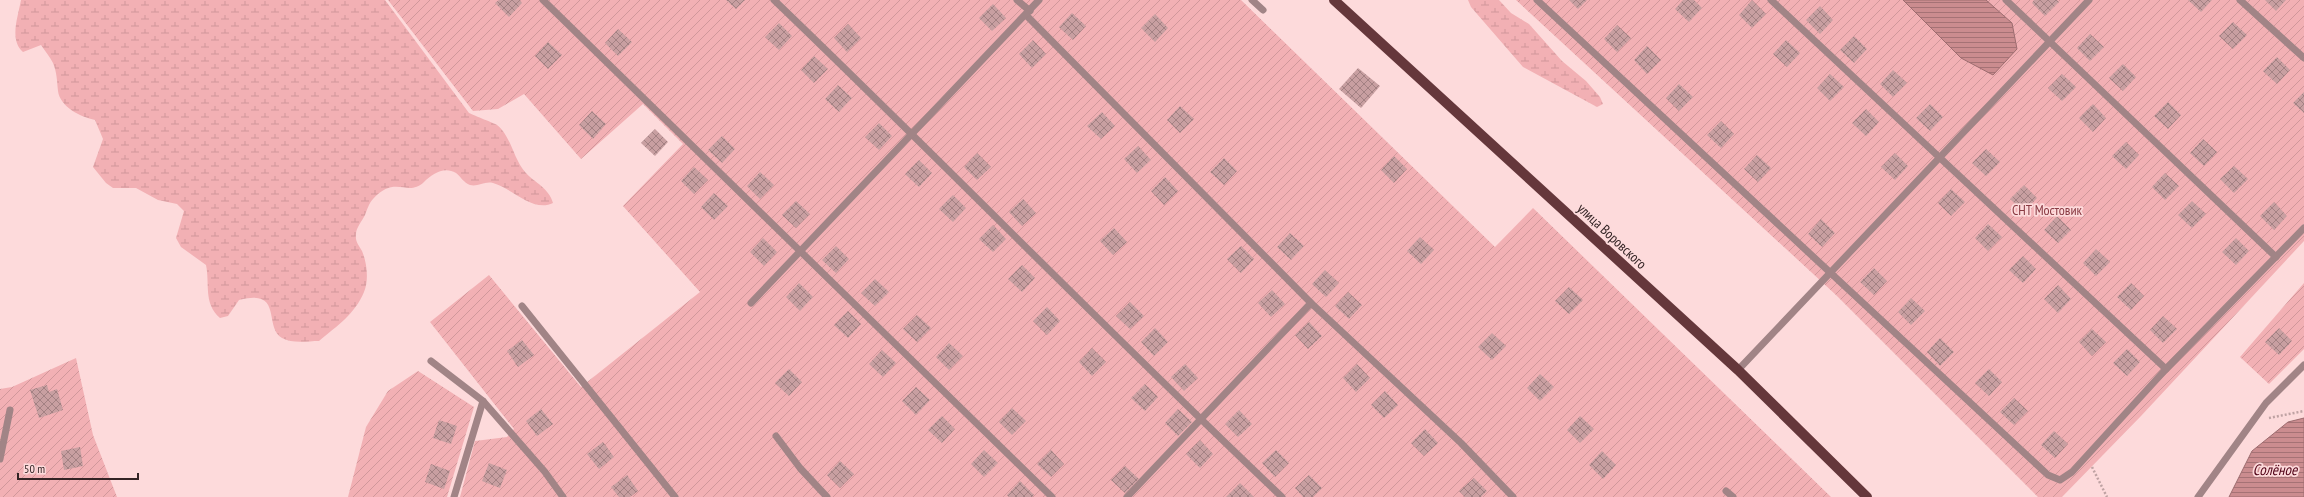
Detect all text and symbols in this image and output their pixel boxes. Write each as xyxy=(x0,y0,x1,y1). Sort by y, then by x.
street label: улица Воровского xyxy=(1574,199,1650,273)
park label: СНТ Мостовик xyxy=(2012,201,2083,219)
scale bar xyxy=(18,455,138,481)
water label: Солёное xyxy=(2253,460,2298,479)
text: 50 m xyxy=(24,461,45,476)

